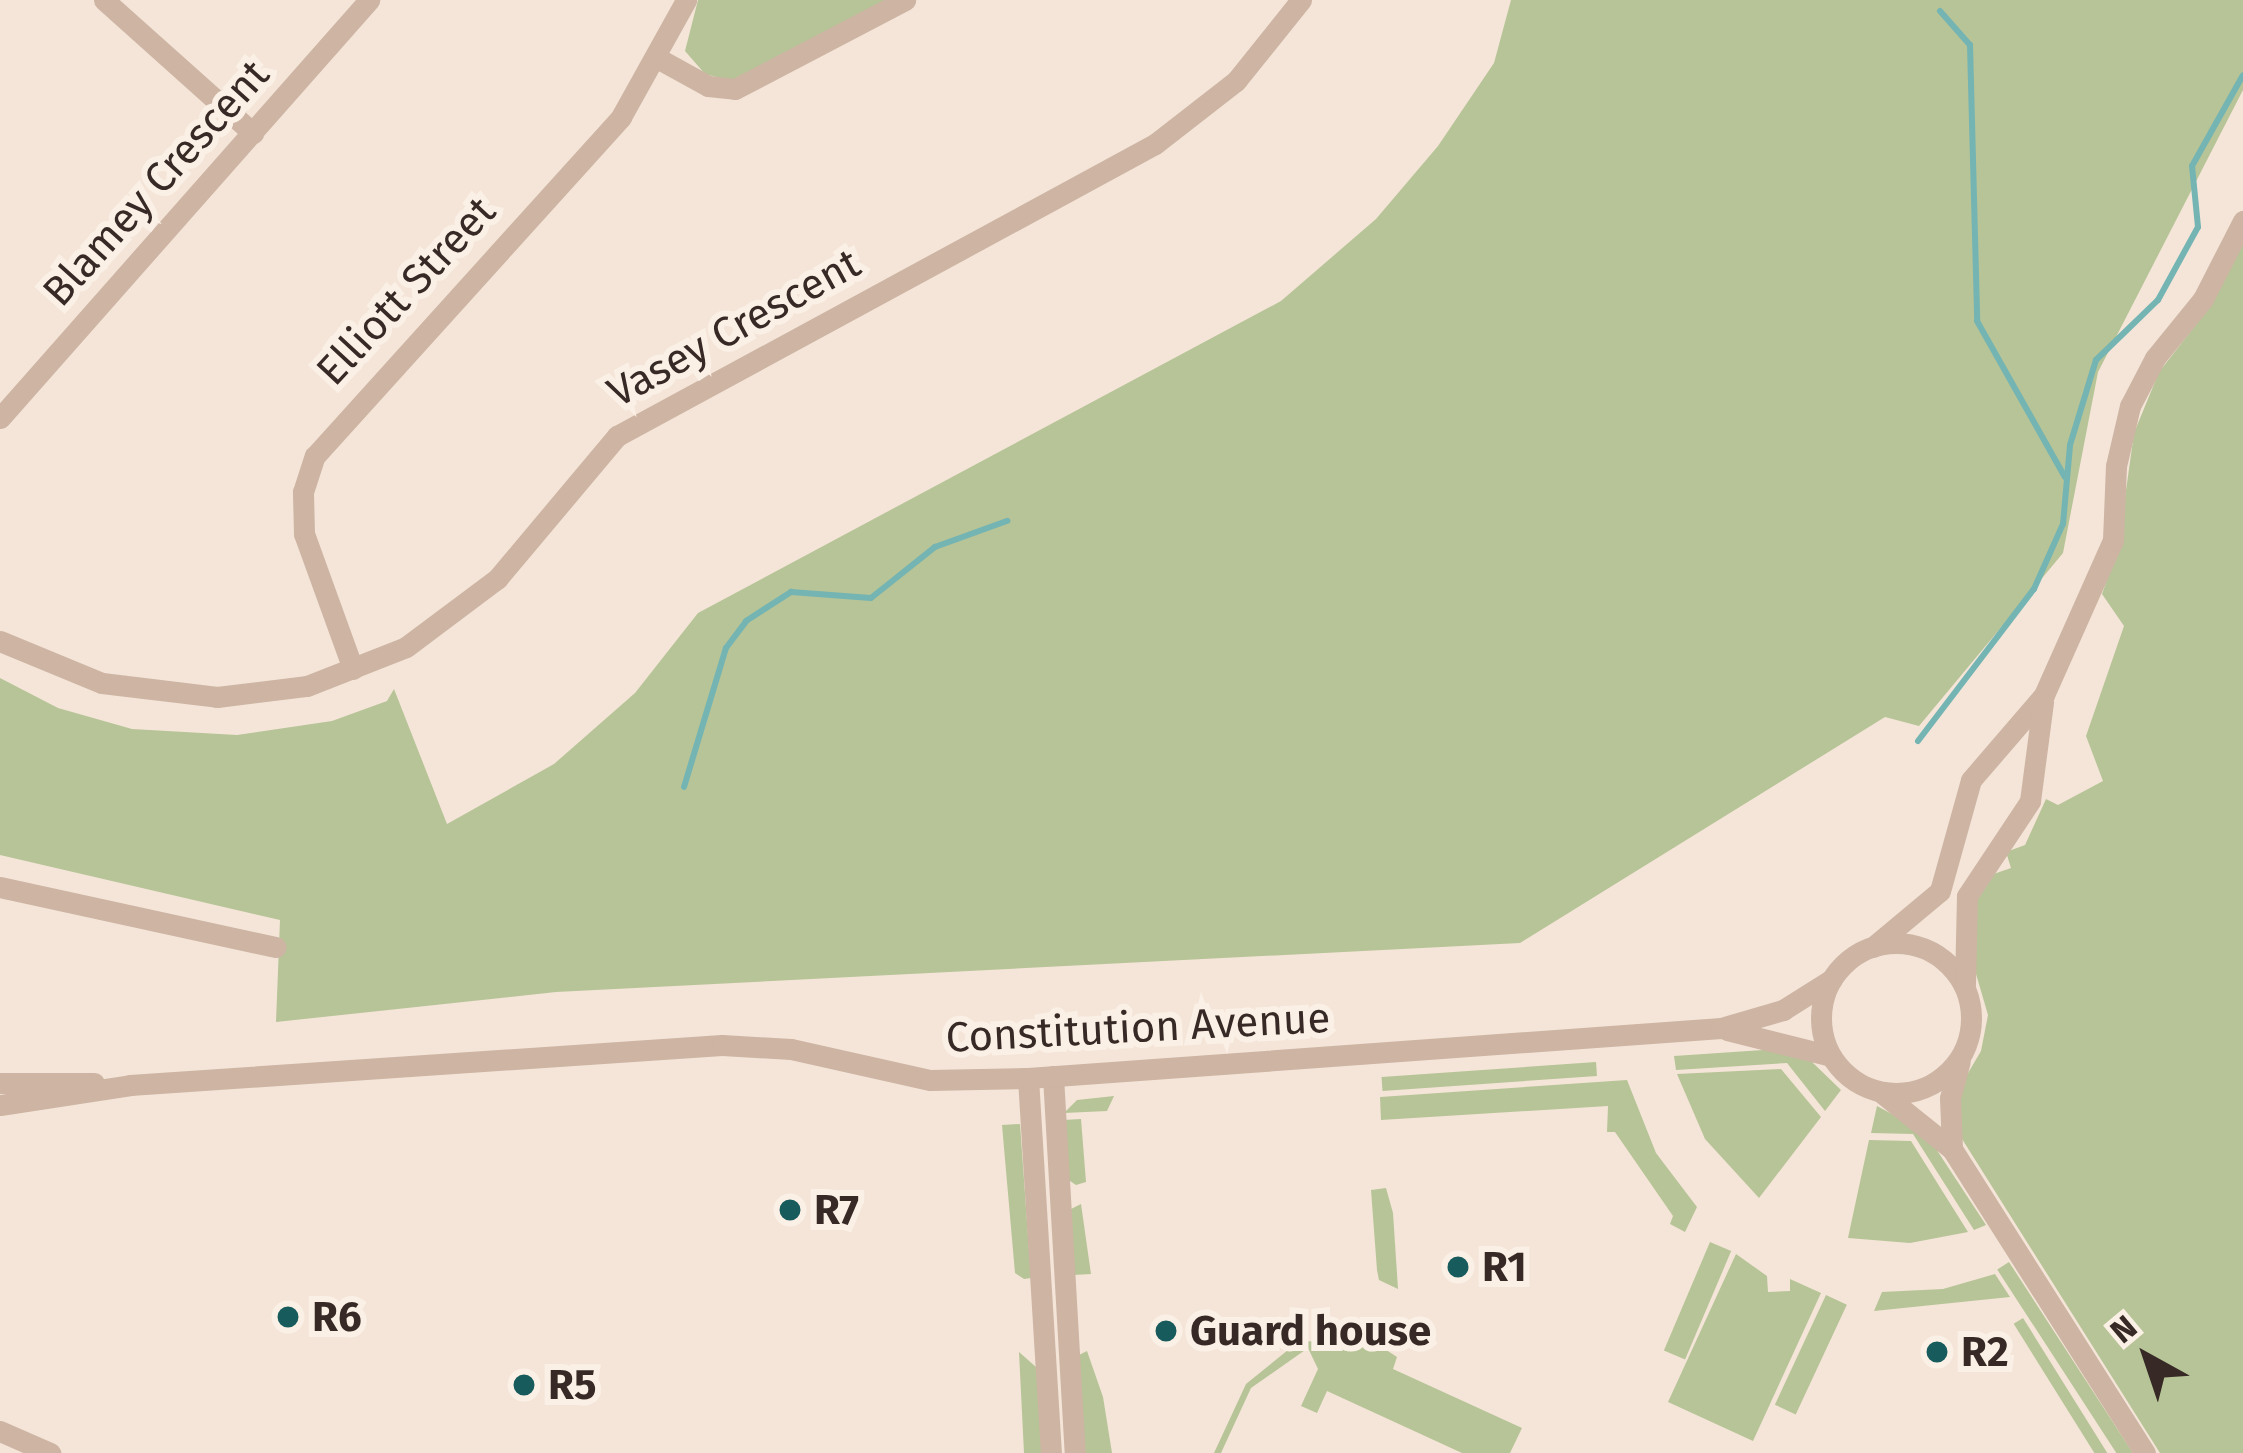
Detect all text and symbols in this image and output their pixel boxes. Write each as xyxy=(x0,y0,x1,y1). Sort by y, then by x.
street label: Blamey Crescent xyxy=(32,50,280,316)
street label: Elliott Street xyxy=(306,187,506,395)
street label: Vasey Crescent xyxy=(599,238,869,418)
street label: Constitution Avenue xyxy=(945,993,1331,1063)
place label: R7 xyxy=(814,1185,859,1235)
marker: R7 xyxy=(777,1197,803,1223)
place label: R1 xyxy=(1482,1242,1527,1292)
marker: R1 xyxy=(1445,1254,1471,1280)
place label: R6 xyxy=(312,1292,362,1342)
north arrow xyxy=(2087,1297,2207,1417)
marker: R6 xyxy=(275,1304,301,1330)
place label: Guard house xyxy=(1190,1306,1431,1356)
text: N xyxy=(2103,1307,2145,1352)
marker: Guard house xyxy=(1153,1318,1179,1344)
place label: R2 xyxy=(1961,1327,2009,1377)
marker: R2 xyxy=(1924,1339,1950,1365)
place label: R5 xyxy=(548,1360,596,1410)
marker: R5 xyxy=(511,1372,537,1398)

